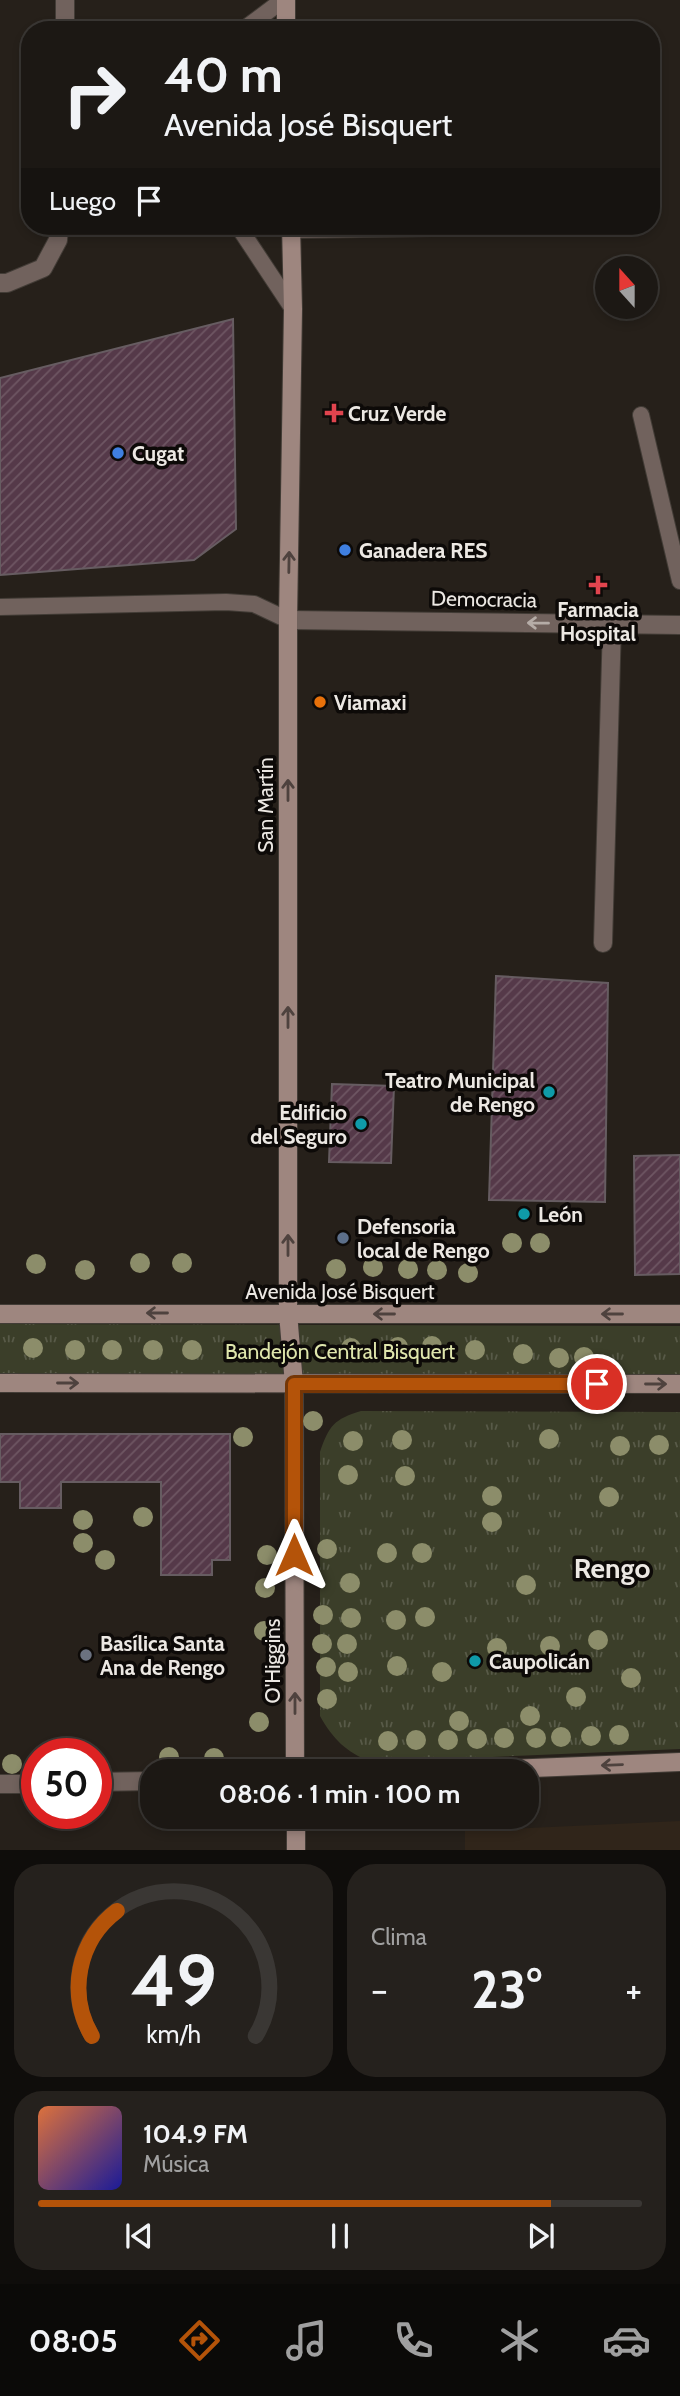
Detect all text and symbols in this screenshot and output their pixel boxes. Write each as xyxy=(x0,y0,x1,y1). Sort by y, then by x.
text: 40 m xyxy=(164,45,283,104)
icon: right xyxy=(49,49,140,140)
text: Avenida José Bisquert xyxy=(164,105,452,144)
icon: arrive xyxy=(130,182,168,220)
text: Luego xyxy=(49,185,116,217)
north arrow xyxy=(595,256,658,318)
map controls xyxy=(595,256,658,319)
place label: Cruz Verde xyxy=(348,401,446,426)
marker: Cruz Verde xyxy=(326,405,342,421)
place label: Cugat xyxy=(132,441,184,466)
marker: Cugat xyxy=(110,445,126,461)
place label: Ganadera RES xyxy=(359,538,488,563)
marker: Ganadera RES xyxy=(337,542,353,558)
one-way arrow xyxy=(282,551,296,574)
marker: Farmacia Hospital xyxy=(590,577,606,593)
street label: Democracia xyxy=(431,586,537,612)
place label: Farmacia Hospital xyxy=(557,597,639,646)
one-way arrow xyxy=(527,616,550,630)
place label: Viamaxi xyxy=(334,690,406,715)
marker: Viamaxi xyxy=(312,694,328,710)
street label: San Martín xyxy=(253,757,278,853)
one-way arrow xyxy=(281,778,295,801)
one-way arrow xyxy=(281,1006,295,1029)
place label: Teatro Municipal de Rengo xyxy=(385,1068,535,1117)
marker: Teatro Municipal de Rengo xyxy=(541,1084,557,1100)
place label: Edificio del Seguro xyxy=(250,1100,347,1149)
marker: Edificio del Seguro xyxy=(353,1116,369,1132)
place label: León xyxy=(538,1202,583,1227)
marker: León xyxy=(516,1206,532,1222)
place label: Defensoria local de Rengo xyxy=(357,1214,490,1263)
marker: Defensoria local de Rengo xyxy=(335,1230,351,1246)
one-way arrow xyxy=(281,1233,295,1256)
street label: Avenida José Bisquert xyxy=(245,1279,435,1304)
one-way arrow xyxy=(146,1306,169,1320)
one-way arrow xyxy=(373,1307,396,1321)
one-way arrow xyxy=(601,1307,624,1321)
park label: Bandejón Central Bisquert xyxy=(225,1339,455,1365)
pin xyxy=(567,1354,627,1414)
icon: arrive xyxy=(578,1365,616,1403)
one-way arrow xyxy=(56,1376,79,1390)
one-way arrow xyxy=(645,1377,668,1391)
position arrow xyxy=(257,1518,331,1592)
district label: Rengo xyxy=(574,1551,650,1585)
street label: O'Higgins xyxy=(260,1618,285,1704)
place label: Basílica Santa Ana de Rengo xyxy=(100,1631,225,1680)
marker: Basílica Santa Ana de Rengo xyxy=(78,1647,94,1663)
place label: Caupolicán xyxy=(489,1649,590,1674)
marker: Caupolicán xyxy=(467,1653,483,1669)
one-way arrow xyxy=(288,1692,302,1715)
speed limit sign: 50 xyxy=(21,1738,112,1829)
one-way arrow xyxy=(601,1758,624,1771)
text: 08:06 · 1 min · 100 m xyxy=(219,1778,460,1810)
text: Clima xyxy=(371,1923,427,1951)
text: 49 xyxy=(130,1937,217,2025)
text: 23° xyxy=(471,1958,542,2021)
text: − xyxy=(371,1966,388,2013)
text: + xyxy=(625,1966,642,2013)
text: km/h xyxy=(146,2019,201,2049)
text: 104.9 FM xyxy=(143,2118,248,2150)
text: Música xyxy=(143,2150,209,2178)
icon: previous xyxy=(120,2217,158,2255)
icon: pause xyxy=(321,2217,359,2255)
icon: next xyxy=(522,2217,560,2255)
icon: directions xyxy=(175,2316,224,2365)
icon: music xyxy=(282,2316,331,2365)
icon: phone xyxy=(389,2316,438,2365)
icon: climate xyxy=(495,2316,544,2365)
icon: car xyxy=(602,2316,651,2365)
text: 08:05 xyxy=(29,2321,118,2360)

